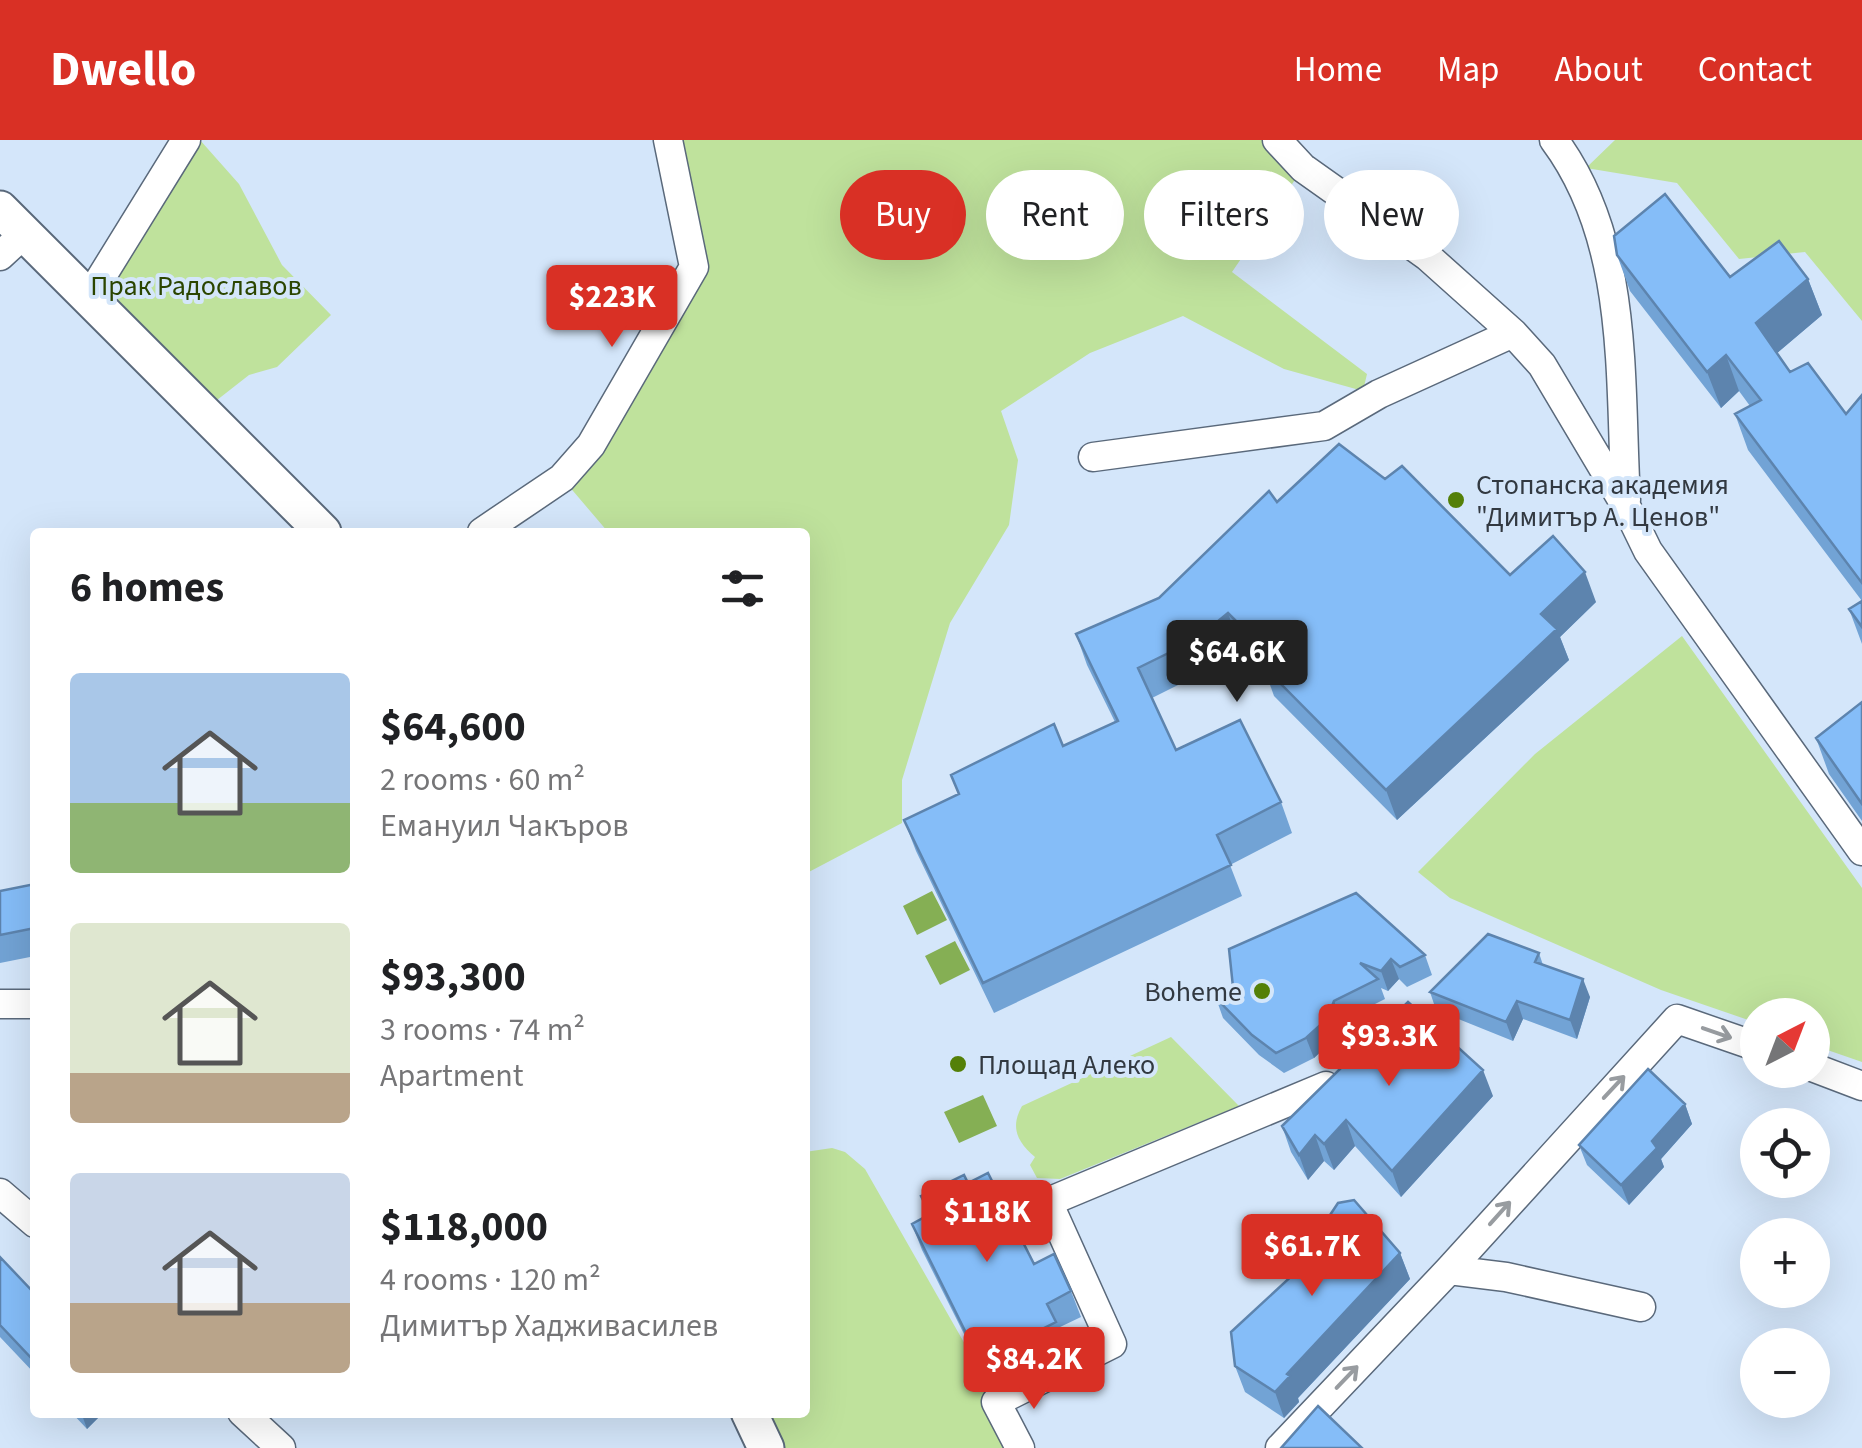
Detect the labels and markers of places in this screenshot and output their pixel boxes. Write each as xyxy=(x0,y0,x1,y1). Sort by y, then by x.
pin: $223K xyxy=(542,265,682,350)
place label: Стопанска академия "Димитър А. Ценов" xyxy=(1476,465,1729,537)
marker: Стопанска академия "Димитър А. Ценов" xyxy=(1445,489,1467,511)
pin: $64.6K xyxy=(1156,620,1318,705)
place label: Boheme xyxy=(1144,972,1242,1012)
marker: Boheme xyxy=(1251,980,1273,1002)
pin: $93.3K xyxy=(1308,1004,1470,1089)
place label: Площад Алеко xyxy=(978,1045,1155,1085)
marker: Площад Алеко xyxy=(947,1053,969,1075)
pin: $118K xyxy=(917,1180,1057,1265)
pin: $61.7K xyxy=(1231,1214,1393,1299)
pin: $84.2K xyxy=(953,1327,1115,1412)

